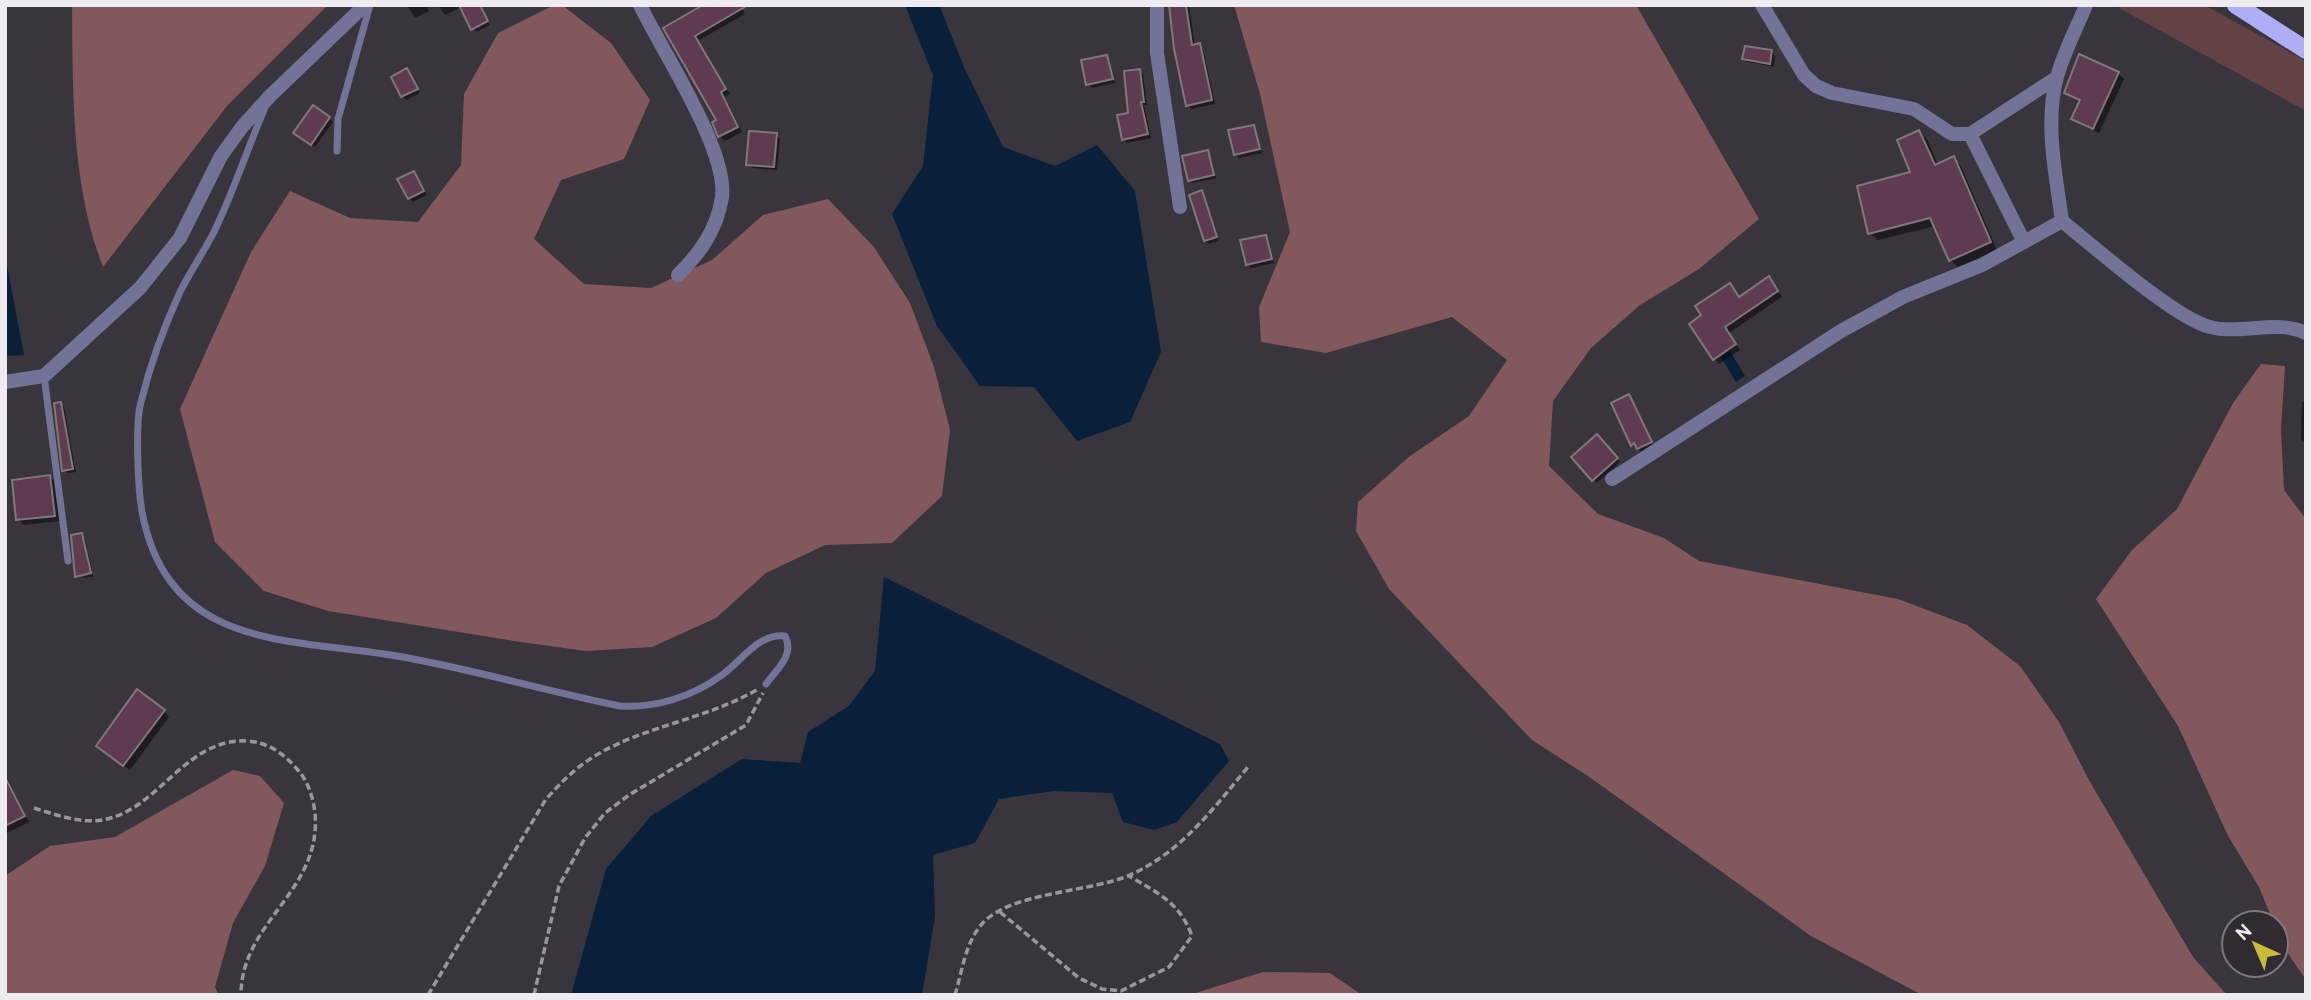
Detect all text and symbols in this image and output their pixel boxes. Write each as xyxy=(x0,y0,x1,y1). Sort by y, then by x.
north arrow xyxy=(2220,909,2290,979)
text: N xyxy=(2231,920,2258,947)

